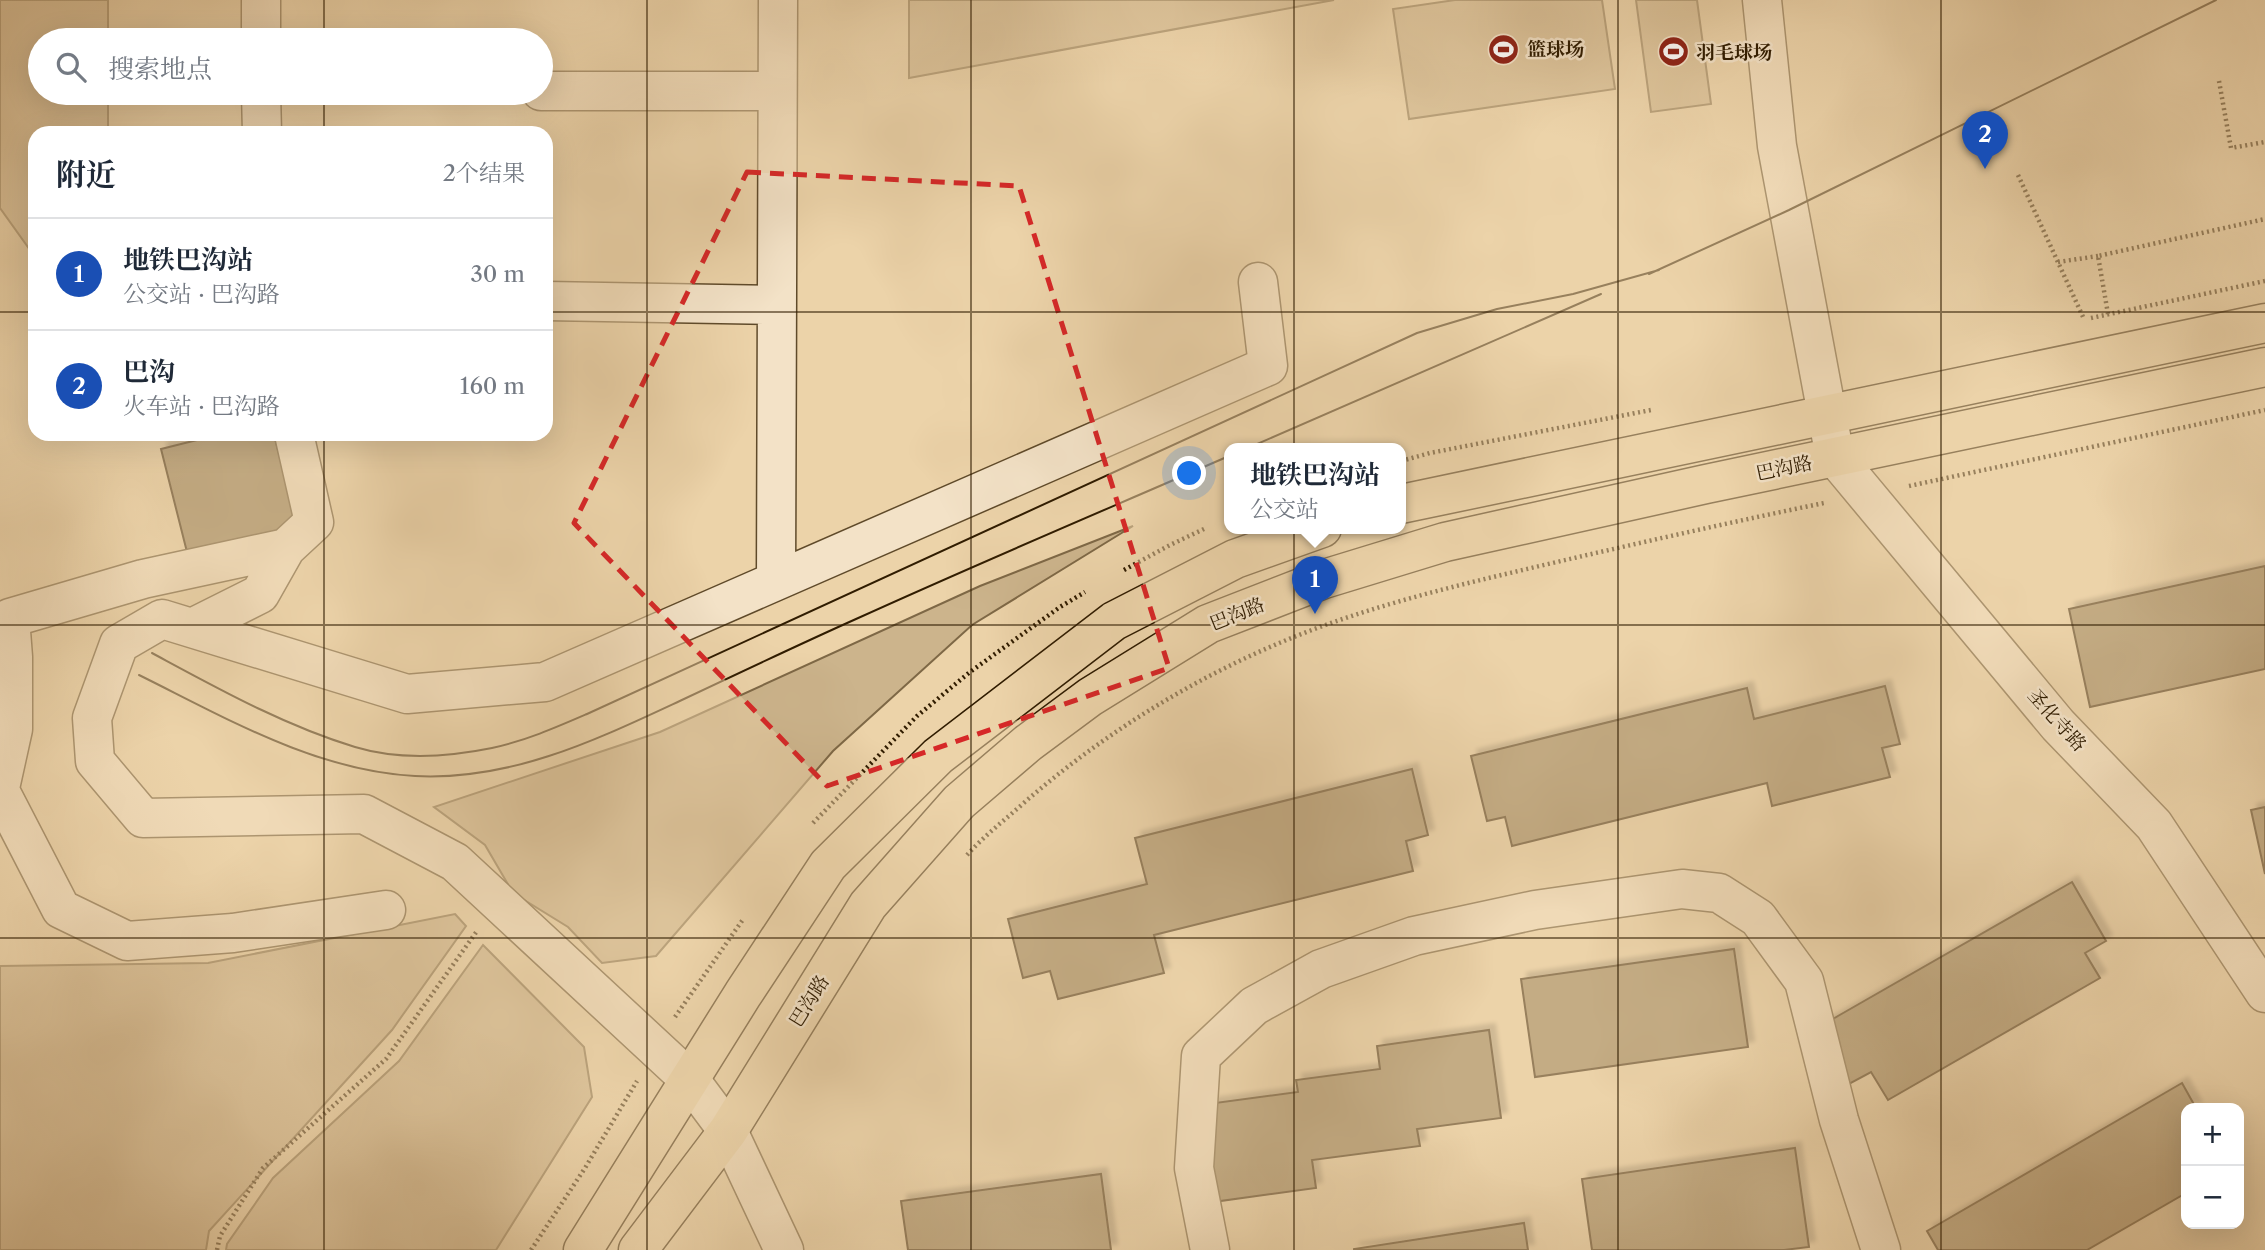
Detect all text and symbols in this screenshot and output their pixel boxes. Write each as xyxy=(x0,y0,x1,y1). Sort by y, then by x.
search box xyxy=(28,28,553,105)
sports icon: 篮球场 xyxy=(1487,32,1521,66)
sports icon: 羽毛球场 xyxy=(1656,35,1690,69)
place label: 篮球场 xyxy=(1527,38,1584,61)
place label: 羽毛球场 xyxy=(1696,41,1772,64)
icon: search xyxy=(52,48,90,86)
text: 搜索地点 xyxy=(108,53,212,85)
pin: 2 xyxy=(1962,111,2008,169)
text: 附近 xyxy=(56,156,116,193)
text: 2个结果 xyxy=(443,159,525,187)
text: 地铁巴沟站 xyxy=(123,244,253,276)
text: 1 xyxy=(74,260,84,288)
text: 30 m xyxy=(470,260,525,288)
text: 公交站 · 巴沟路 xyxy=(123,280,280,308)
text: 巴沟 xyxy=(123,356,175,388)
text: 2 xyxy=(72,372,86,400)
text: 160 m xyxy=(460,372,525,400)
text: 火车站 · 巴沟路 xyxy=(123,392,280,420)
popup xyxy=(1224,443,1406,534)
street label: 巴沟路 xyxy=(1754,451,1814,485)
your location xyxy=(1172,456,1206,490)
text: 地铁巴沟站 xyxy=(1250,459,1380,491)
text: 公交站 xyxy=(1250,495,1319,523)
pin: 1 xyxy=(1292,556,1338,614)
street label: 巴沟路 xyxy=(1206,593,1268,635)
street label: 圣化寺路 xyxy=(2023,684,2091,756)
street label: 巴沟路 xyxy=(784,971,834,1031)
map controls xyxy=(2181,1103,2244,1229)
button: + xyxy=(2181,1103,2244,1166)
button: − xyxy=(2181,1166,2244,1229)

